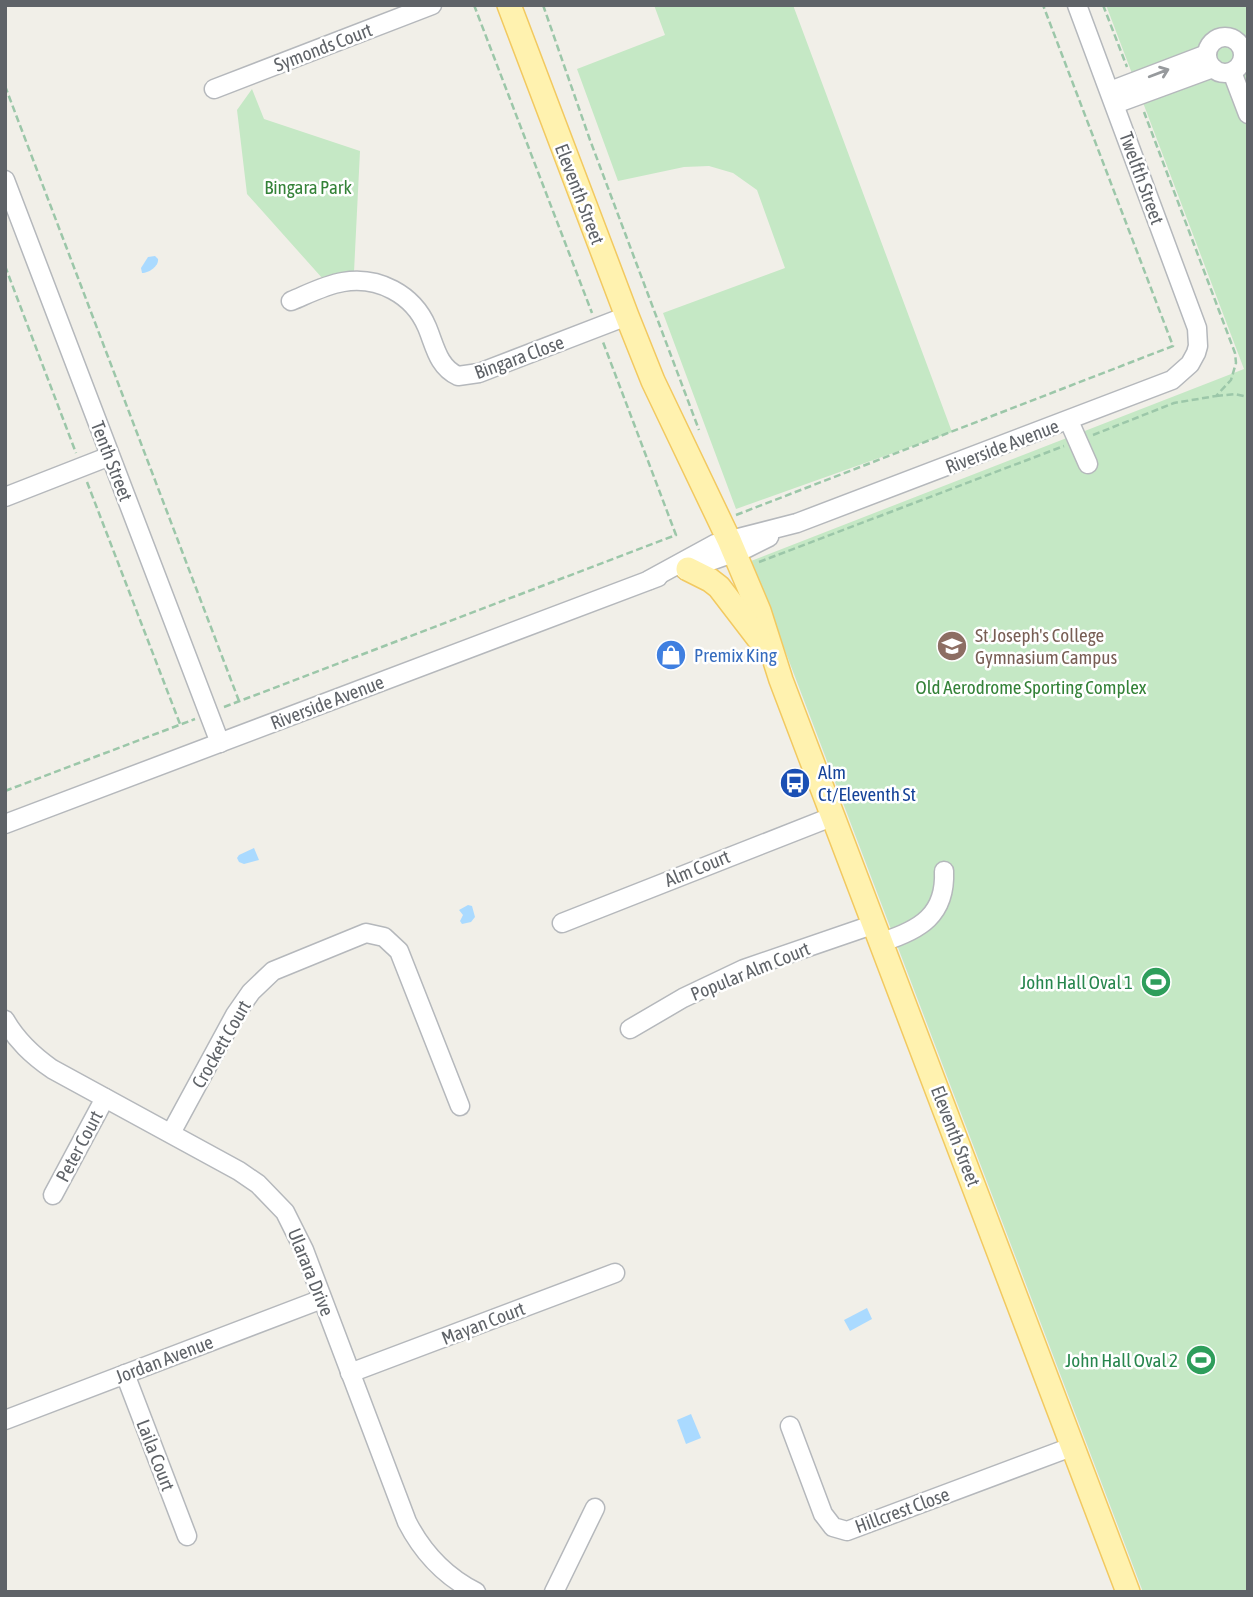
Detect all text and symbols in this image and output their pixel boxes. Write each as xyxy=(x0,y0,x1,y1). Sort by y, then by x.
street label: Symonds Court xyxy=(271,18,375,76)
one-way arrow xyxy=(1147,65,1169,78)
street label: Twelfth Street xyxy=(1115,129,1169,227)
street label: Eleventh Street xyxy=(551,141,609,247)
park label: Bingara Park xyxy=(264,176,352,198)
street label: Bingara Close xyxy=(471,331,567,383)
street label: Riverside Avenue xyxy=(942,414,1062,478)
street label: Tenth Street xyxy=(87,418,137,504)
place label: St Joseph's College Gymnasium Campus xyxy=(975,624,1117,668)
school or university icon: St Joseph's College Gymnasium Campus xyxy=(935,629,969,663)
shop icon: Premix King xyxy=(654,638,688,672)
place label: Premix King xyxy=(694,644,778,666)
street label: Riverside Avenue xyxy=(267,670,387,734)
park label: Old Aerodrome Sporting Complex xyxy=(916,676,1147,698)
place label: Alm Ct/Eleventh St xyxy=(818,761,916,805)
bus stop icon: Alm Ct/Eleventh St xyxy=(778,766,812,800)
street label: Alm Court xyxy=(661,845,733,891)
street label: Popular Alm Court xyxy=(687,937,813,1005)
sports icon: John Hall Oval 1 xyxy=(1139,965,1173,999)
place label: John Hall Oval 1 xyxy=(1020,971,1133,993)
street label: Crockett Court xyxy=(187,996,255,1092)
street label: Eleventh Street xyxy=(927,1083,985,1189)
street label: Peter Court xyxy=(51,1107,107,1185)
street label: Ularara Drive xyxy=(283,1225,339,1319)
street label: Mayan Court xyxy=(438,1297,528,1349)
street label: Jordan Avenue xyxy=(112,1330,216,1388)
sports icon: John Hall Oval 2 xyxy=(1184,1343,1218,1377)
place label: John Hall Oval 2 xyxy=(1065,1349,1178,1371)
street label: Laila Court xyxy=(132,1416,180,1494)
street label: Hillcrest Close xyxy=(852,1483,952,1537)

